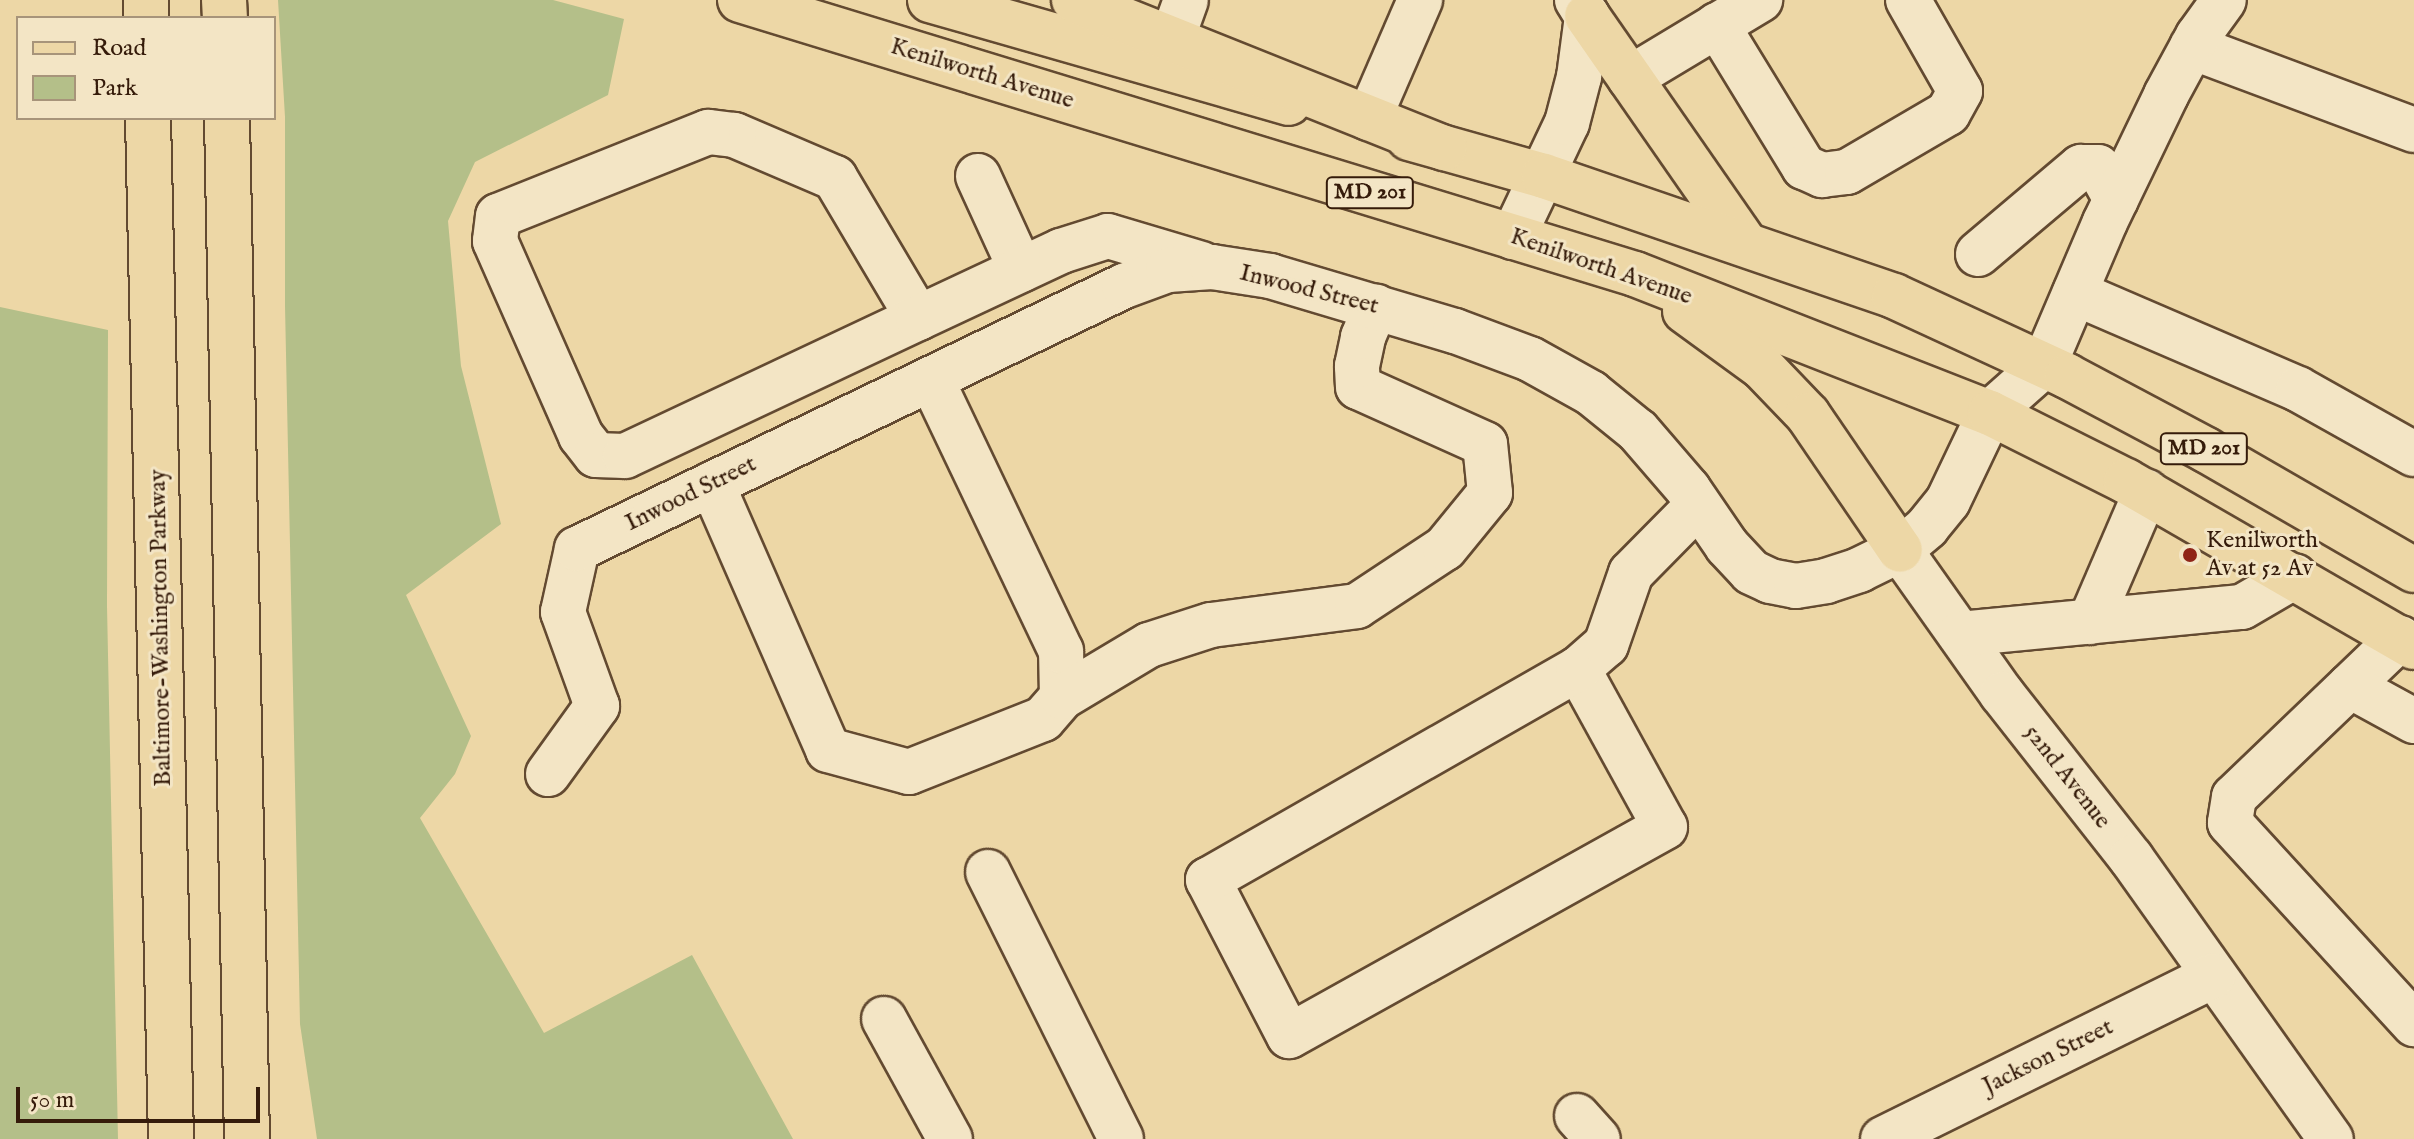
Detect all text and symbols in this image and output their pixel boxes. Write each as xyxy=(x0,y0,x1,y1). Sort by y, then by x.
legend xyxy=(16,16,276,120)
street label: Kenilworth Avenue xyxy=(887,32,1077,116)
text: Road xyxy=(92,33,146,64)
text: Park xyxy=(92,73,138,104)
road number: MD 201 xyxy=(1324,175,1416,211)
street label: Kenilworth Avenue xyxy=(1506,222,1696,312)
street label: Inwood Street xyxy=(1237,259,1381,321)
road number: MD 201 xyxy=(2158,431,2250,467)
street label: Inwood Street xyxy=(621,450,761,538)
street label: Baltimore-Washington Parkway xyxy=(144,469,178,787)
place label: Kenilworth Av at 52 Av xyxy=(2206,527,2318,583)
marker: Kenilworth Av at 52 Av xyxy=(2181,546,2199,564)
street label: 52nd Avenue xyxy=(2017,719,2117,835)
street label: Jackson Street xyxy=(1978,1013,2118,1101)
scale bar xyxy=(20,1071,264,1121)
text: 50 m xyxy=(30,1085,74,1116)

